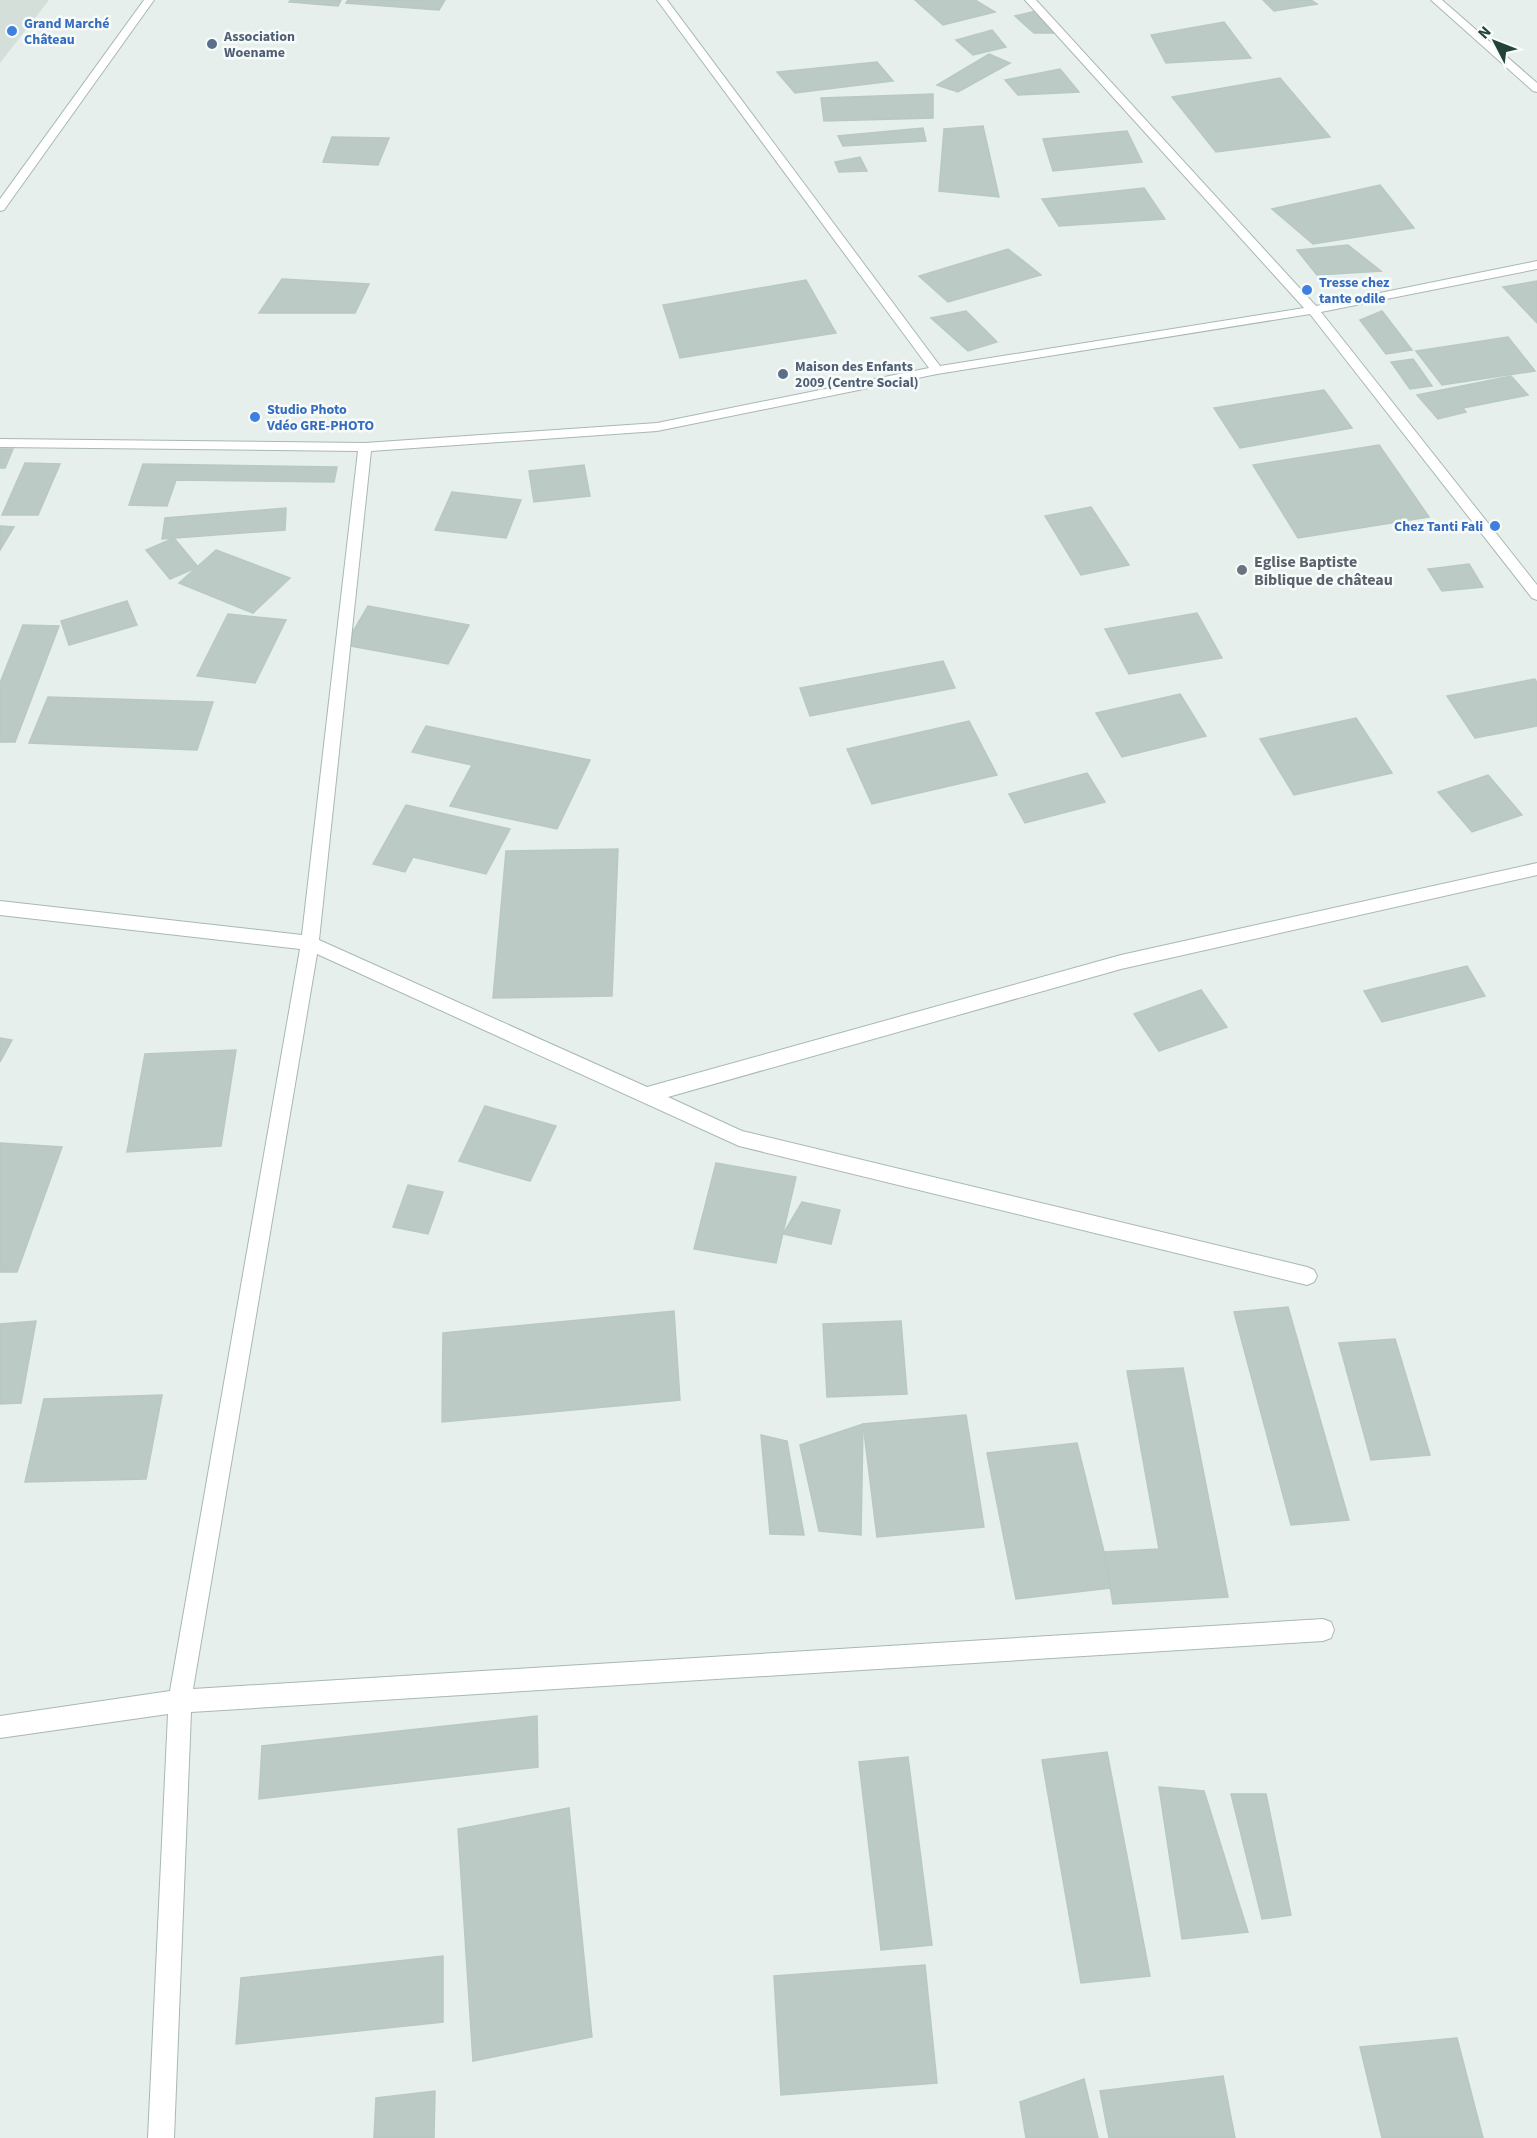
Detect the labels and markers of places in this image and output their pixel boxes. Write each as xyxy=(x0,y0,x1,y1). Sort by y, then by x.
place label: Grand Marché Château xyxy=(24,14,110,50)
marker: Grand Marché Château xyxy=(5,24,19,38)
place label: Association Woename xyxy=(223,27,295,63)
marker: Association Woename xyxy=(205,37,219,51)
place label: Tresse chez tante odile xyxy=(1319,273,1390,309)
marker: Tresse chez tante odile xyxy=(1300,283,1314,297)
place label: Maison des Enfants 2009 (Centre Social) xyxy=(795,357,919,393)
marker: Maison des Enfants 2009 (Centre Social) xyxy=(776,367,790,381)
place label: Studio Photo Vdéo GRE-PHOTO xyxy=(266,400,374,436)
marker: Studio Photo Vdéo GRE-PHOTO xyxy=(248,410,262,424)
place label: Chez Tanti Fali xyxy=(1394,517,1483,537)
marker: Chez Tanti Fali xyxy=(1488,519,1502,533)
place label: Eglise Baptiste Biblique de château xyxy=(1254,551,1393,591)
marker: Eglise Baptiste Biblique de château xyxy=(1235,563,1249,577)

